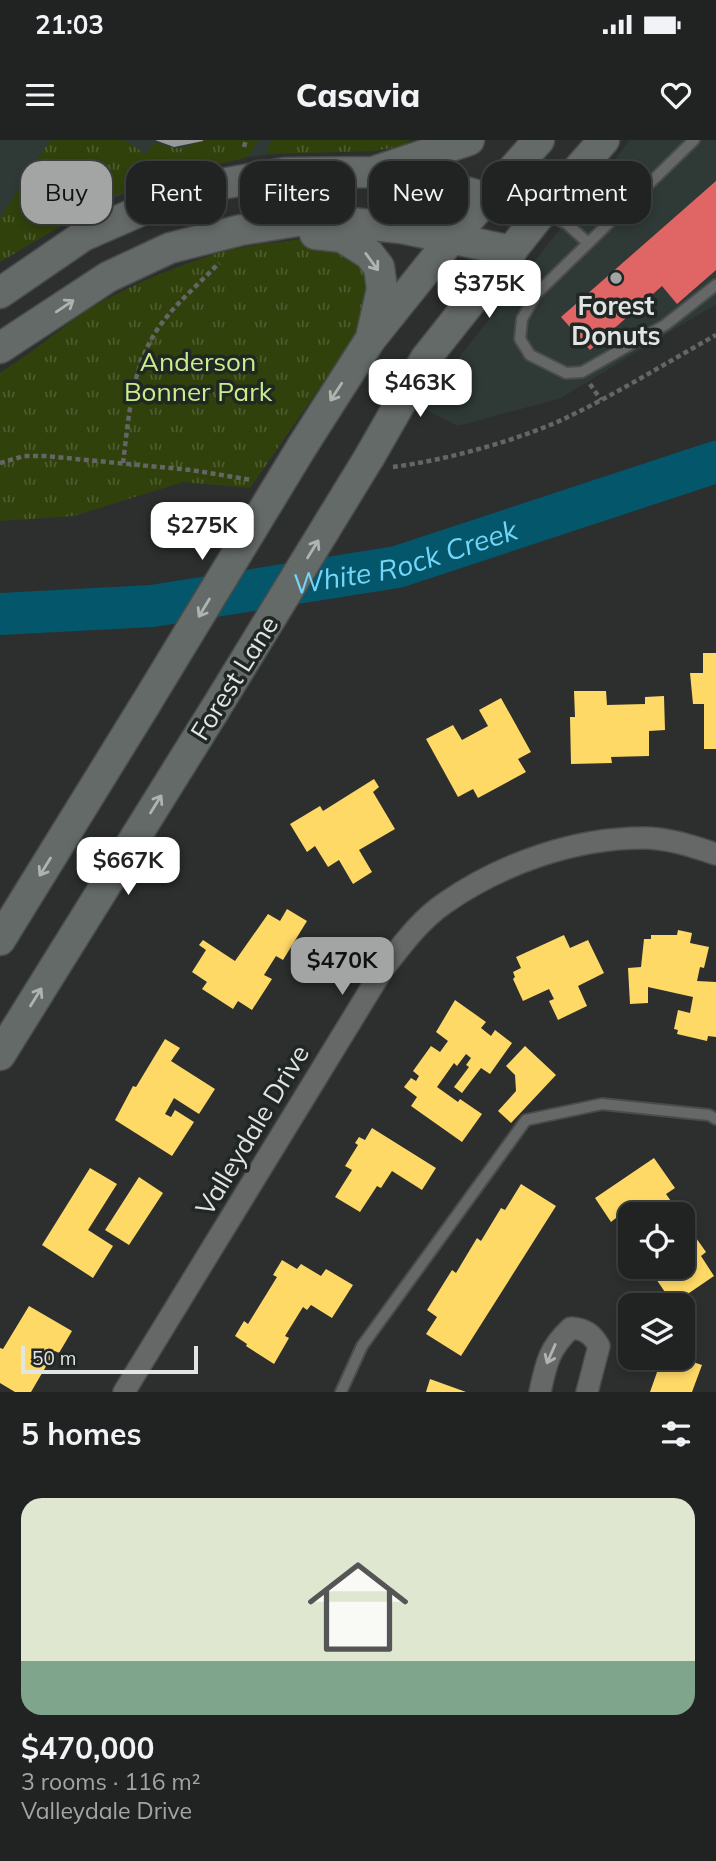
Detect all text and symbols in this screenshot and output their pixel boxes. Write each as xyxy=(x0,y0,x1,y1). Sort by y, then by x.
text: 21:03 xyxy=(35,8,104,41)
text: Casavia xyxy=(296,75,420,115)
icon: menu xyxy=(21,76,59,114)
icon: heart xyxy=(657,76,695,114)
chip: Buy xyxy=(21,161,112,224)
chip: Rent xyxy=(126,161,226,224)
chip: Filters xyxy=(240,161,355,224)
chip: New xyxy=(369,161,468,224)
chip: Apartment xyxy=(482,161,651,224)
one-way arrow xyxy=(365,252,380,271)
pin: $375K xyxy=(440,260,538,320)
text: $375K xyxy=(454,268,524,297)
marker: Forest Donuts xyxy=(608,270,624,286)
place label: Forest Donuts xyxy=(571,289,661,352)
one-way arrow xyxy=(55,299,74,313)
park label: Anderson Bonner Park xyxy=(124,345,273,408)
pin: $463K xyxy=(371,359,469,419)
text: $463K xyxy=(385,367,455,396)
one-way arrow xyxy=(329,382,343,402)
pin: $275K xyxy=(153,502,251,562)
text: $275K xyxy=(167,510,237,539)
water label: White Rock Creek xyxy=(290,511,523,601)
one-way arrow xyxy=(307,539,321,559)
one-way arrow xyxy=(196,597,210,617)
street label: Forest Lane xyxy=(183,610,285,746)
one-way arrow xyxy=(149,795,163,815)
pin: $667K xyxy=(79,838,177,897)
text: $667K xyxy=(93,845,163,874)
one-way arrow xyxy=(37,857,51,877)
pin: $470K xyxy=(293,938,391,997)
text: $470K xyxy=(307,945,377,974)
one-way arrow xyxy=(30,988,44,1008)
street label: Valleydale Drive xyxy=(188,1039,316,1221)
map controls xyxy=(618,1202,695,1370)
button: locate xyxy=(618,1202,695,1279)
button: layers xyxy=(618,1293,695,1370)
scale bar xyxy=(21,1343,198,1375)
one-way arrow xyxy=(544,1343,557,1364)
text: 50 m xyxy=(32,1346,76,1370)
text: 5 homes xyxy=(21,1415,142,1453)
icon: filters xyxy=(657,1415,695,1453)
icon: home xyxy=(295,1544,421,1670)
text: $470,000 xyxy=(21,1729,154,1767)
text: 3 rooms · 116 m² xyxy=(21,1767,201,1796)
text: Valleydale Drive xyxy=(21,1796,192,1825)

